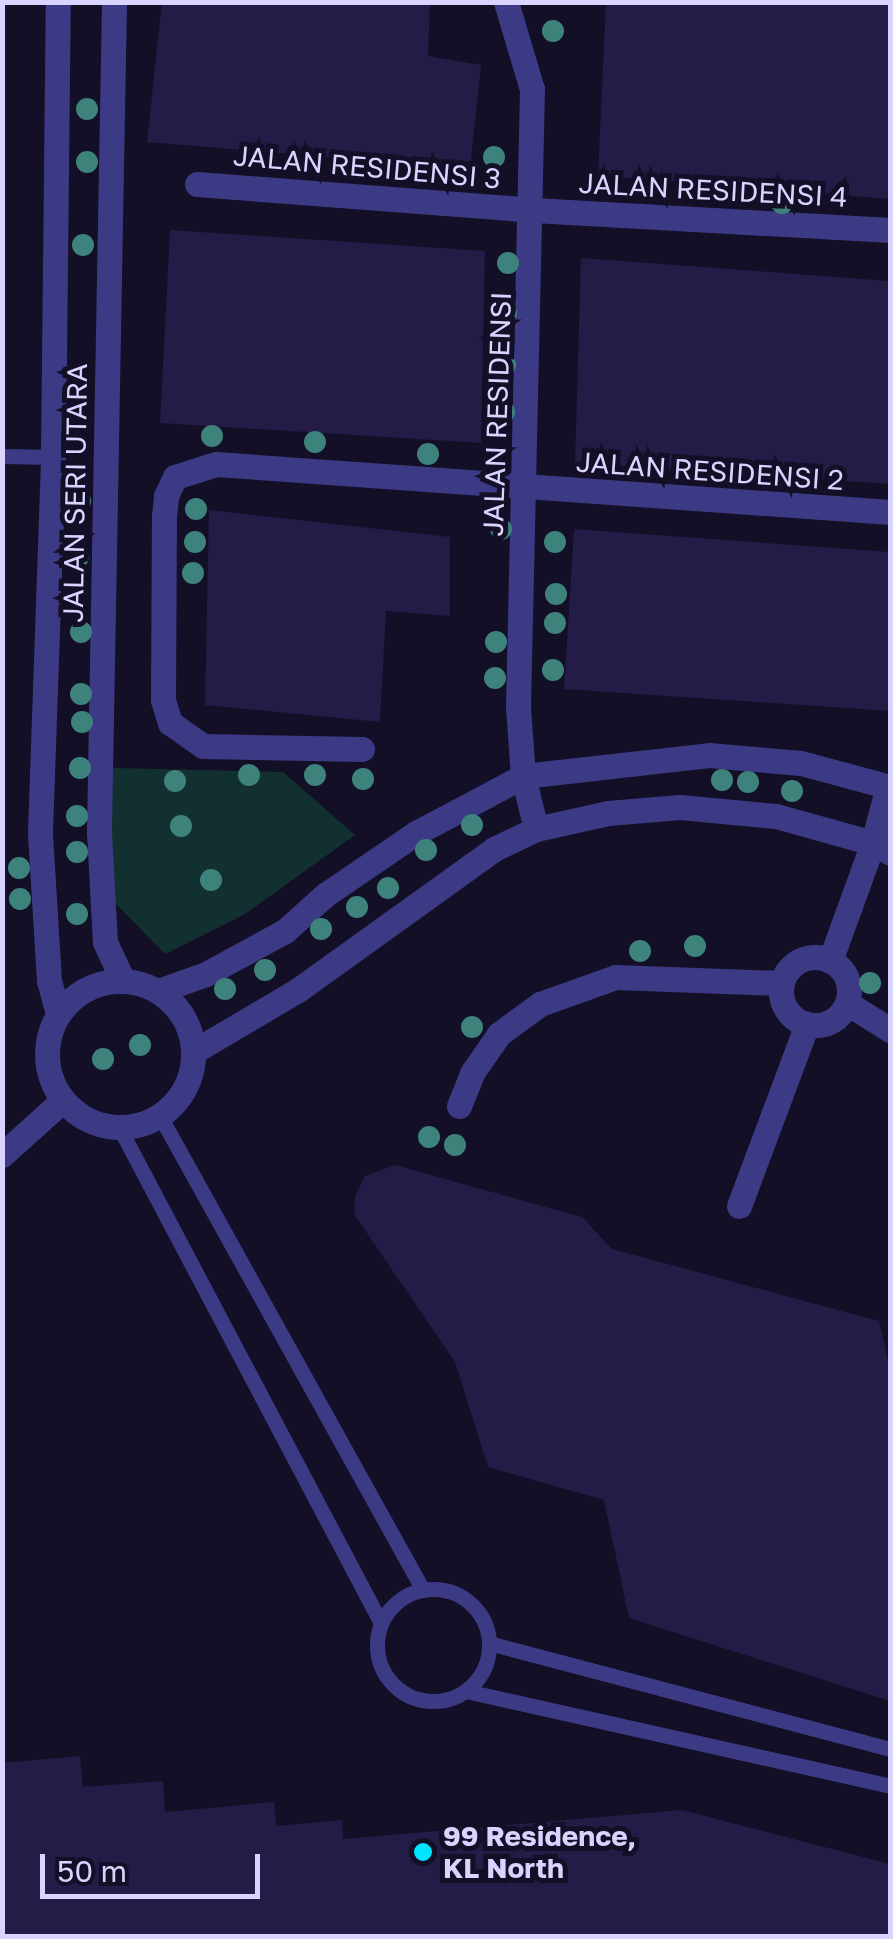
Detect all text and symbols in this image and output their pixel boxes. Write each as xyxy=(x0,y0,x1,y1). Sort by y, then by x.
street label: JALAN RESIDENSI 3 xyxy=(232,139,502,195)
street label: JALAN RESIDENSI 4 xyxy=(578,166,848,214)
street label: JALAN RESIDENSI xyxy=(476,291,518,537)
street label: JALAN SERI UTARA xyxy=(56,363,94,623)
street label: JALAN RESIDENSI 2 xyxy=(575,445,845,497)
place label: 99 Residence, KL North xyxy=(443,1819,636,1885)
scale bar xyxy=(45,1834,265,1896)
marker: 99 Residence, KL North xyxy=(412,1841,434,1863)
text: 50 m xyxy=(57,1853,127,1889)

